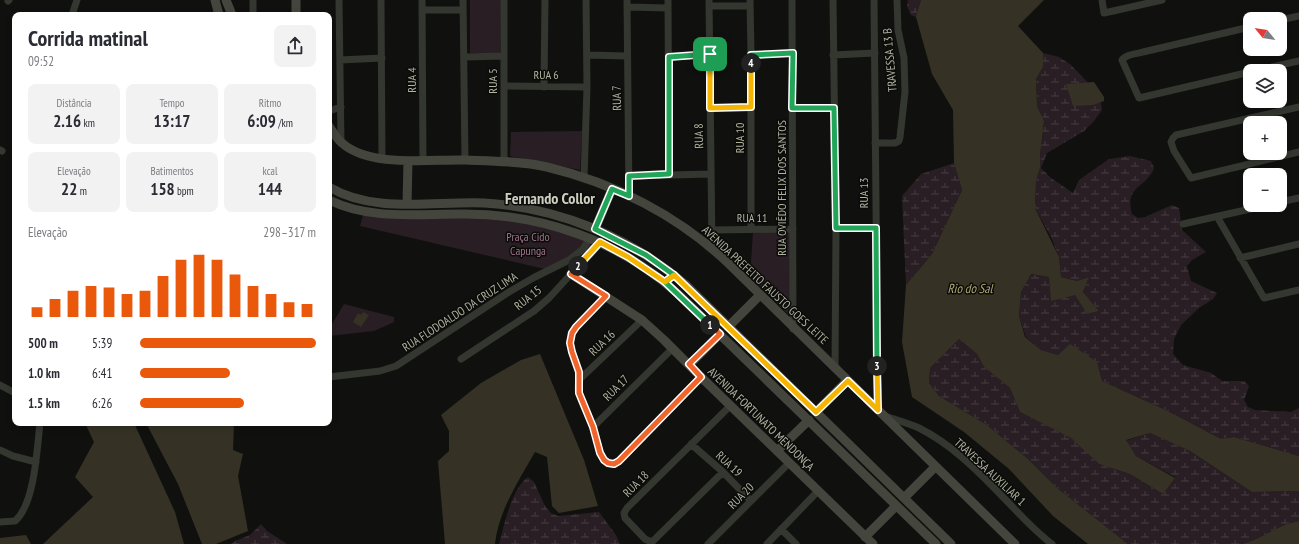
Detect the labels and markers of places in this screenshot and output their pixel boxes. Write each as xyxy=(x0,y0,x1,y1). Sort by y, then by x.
pin xyxy=(693,37,727,71)
pin: 4 xyxy=(741,53,761,73)
pin: 2 xyxy=(568,256,588,276)
pin: 1 xyxy=(700,315,720,335)
pin: 3 xyxy=(867,356,887,376)

